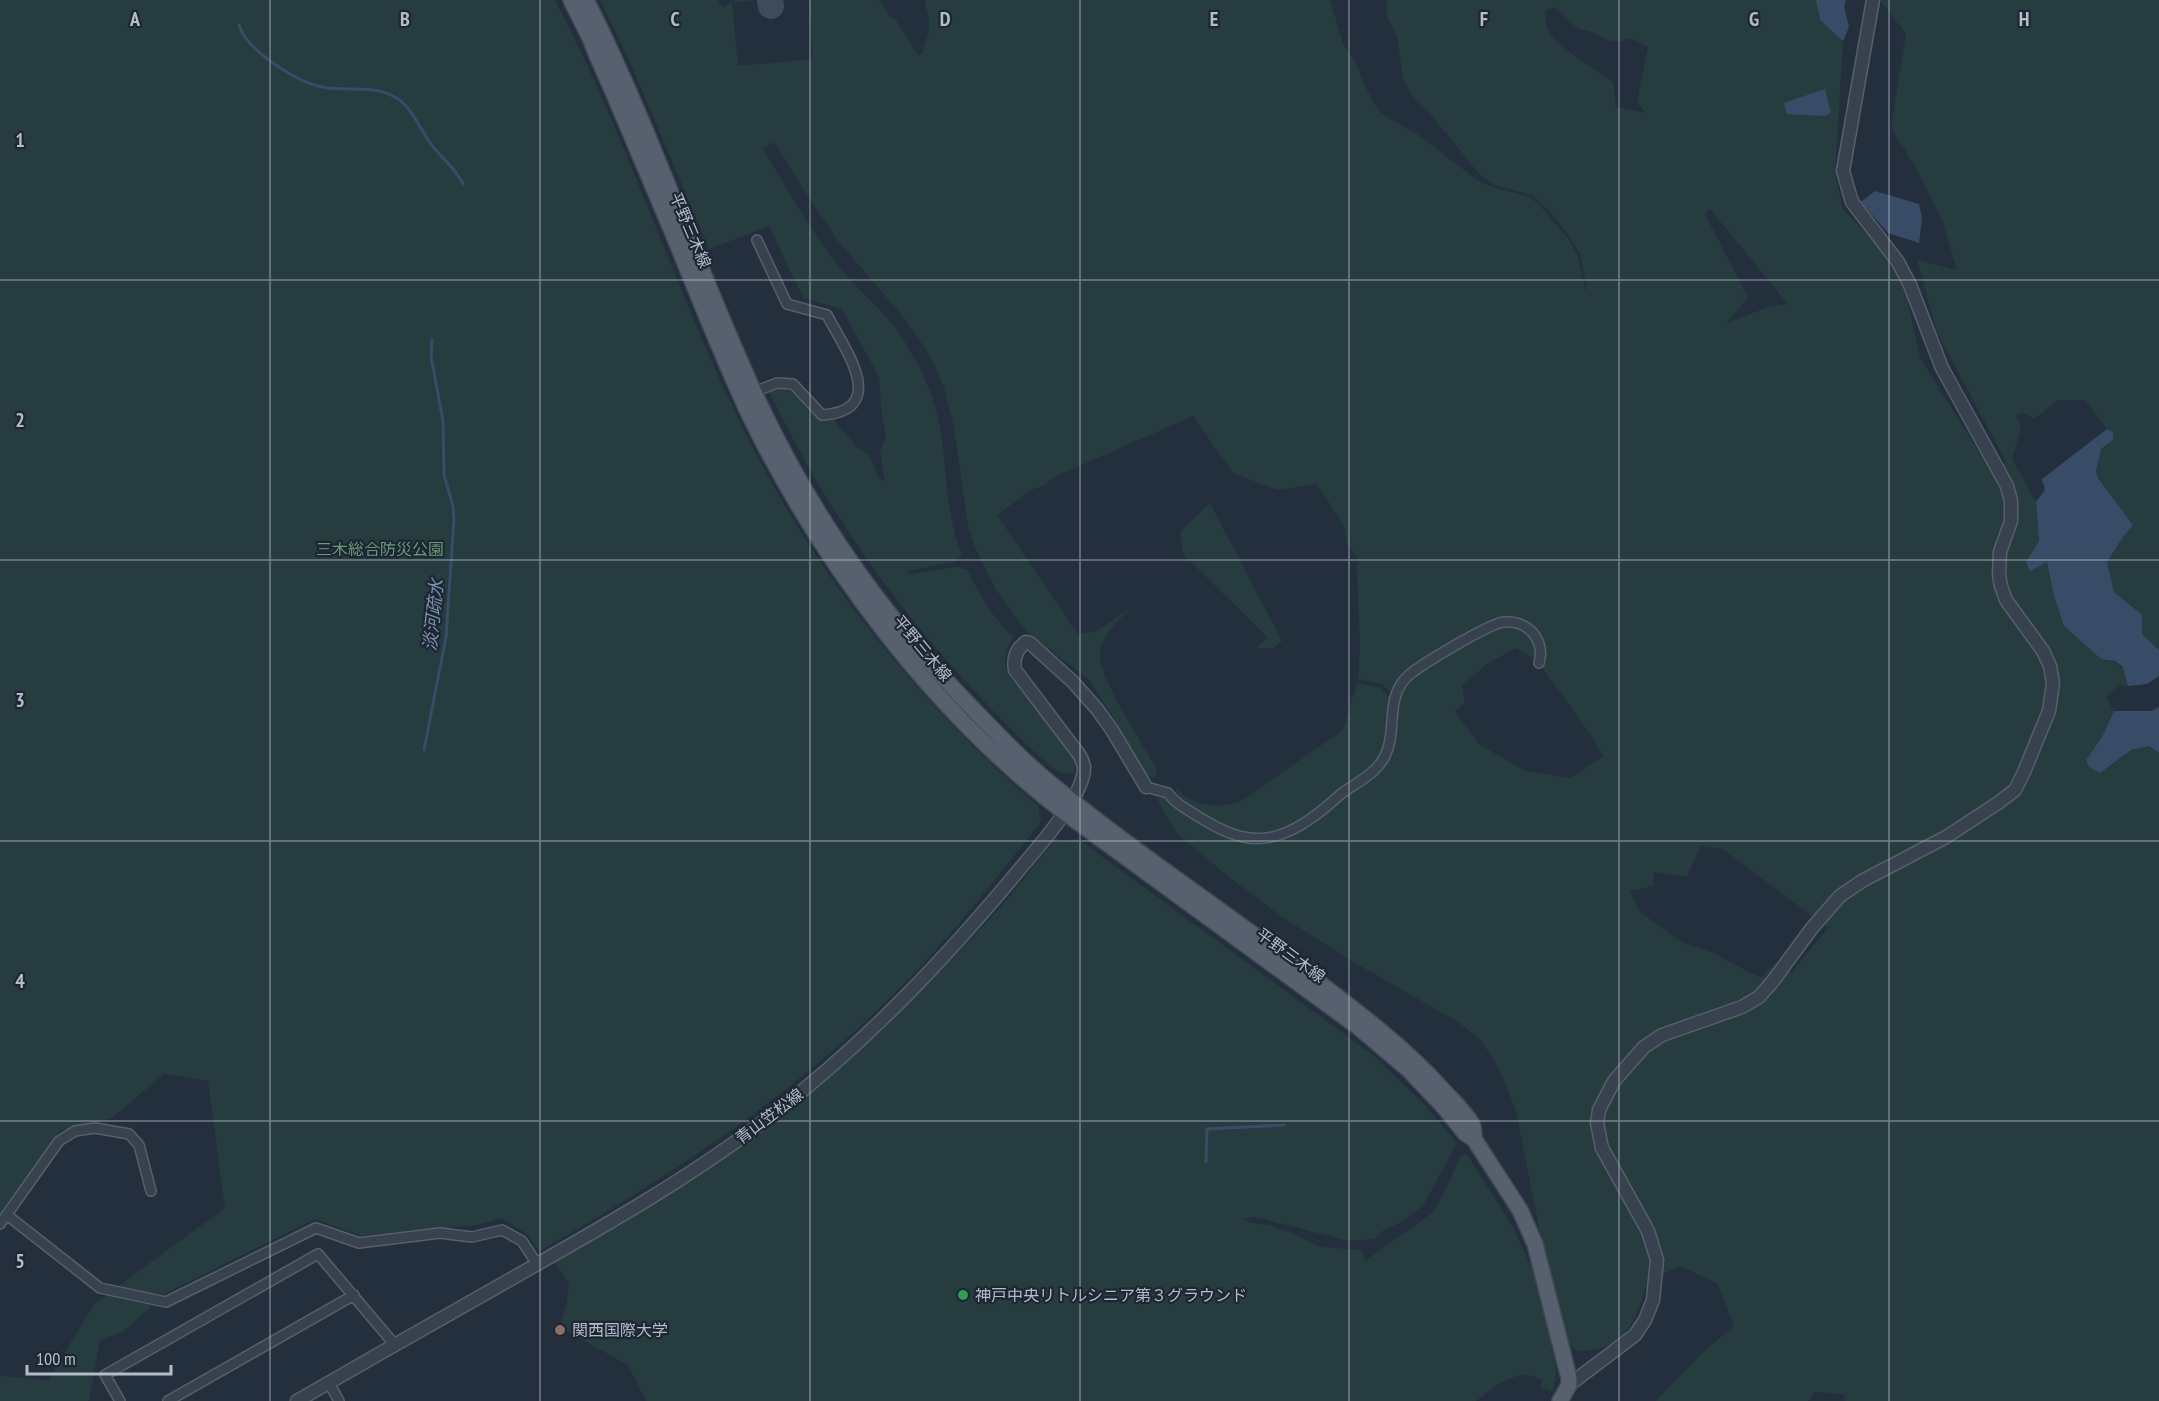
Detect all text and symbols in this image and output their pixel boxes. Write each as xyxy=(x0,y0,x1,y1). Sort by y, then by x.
text: A xyxy=(129,6,141,32)
text: B xyxy=(400,6,410,32)
text: C xyxy=(670,6,680,32)
text: D xyxy=(940,6,951,32)
text: E xyxy=(1210,6,1218,32)
text: F xyxy=(1480,6,1488,32)
text: G xyxy=(1749,6,1759,32)
text: H xyxy=(2019,6,2029,32)
text: 1 xyxy=(15,127,25,153)
street label: 平野三木線 xyxy=(666,189,716,271)
text: 2 xyxy=(15,407,25,433)
park label: 三木総合防災公園 xyxy=(316,539,444,559)
water label: 淡河疏水 xyxy=(418,576,448,652)
street label: 平野三木線 xyxy=(890,611,956,685)
text: 3 xyxy=(15,687,25,713)
street label: 平野三木線 xyxy=(1253,923,1329,987)
text: 4 xyxy=(15,968,25,994)
street label: 青山笠松線 xyxy=(731,1084,807,1148)
text: 5 xyxy=(15,1248,25,1274)
place label: 神戸中央リトルシニア第３グラウンド xyxy=(975,1285,1247,1305)
marker: 神戸中央リトルシニア第３グラウンド xyxy=(956,1288,970,1302)
place label: 関西国際大学 xyxy=(572,1320,668,1340)
marker: 関西国際大学 xyxy=(553,1323,567,1337)
scale bar xyxy=(27,1338,171,1376)
text: 100 m xyxy=(36,1347,76,1370)

